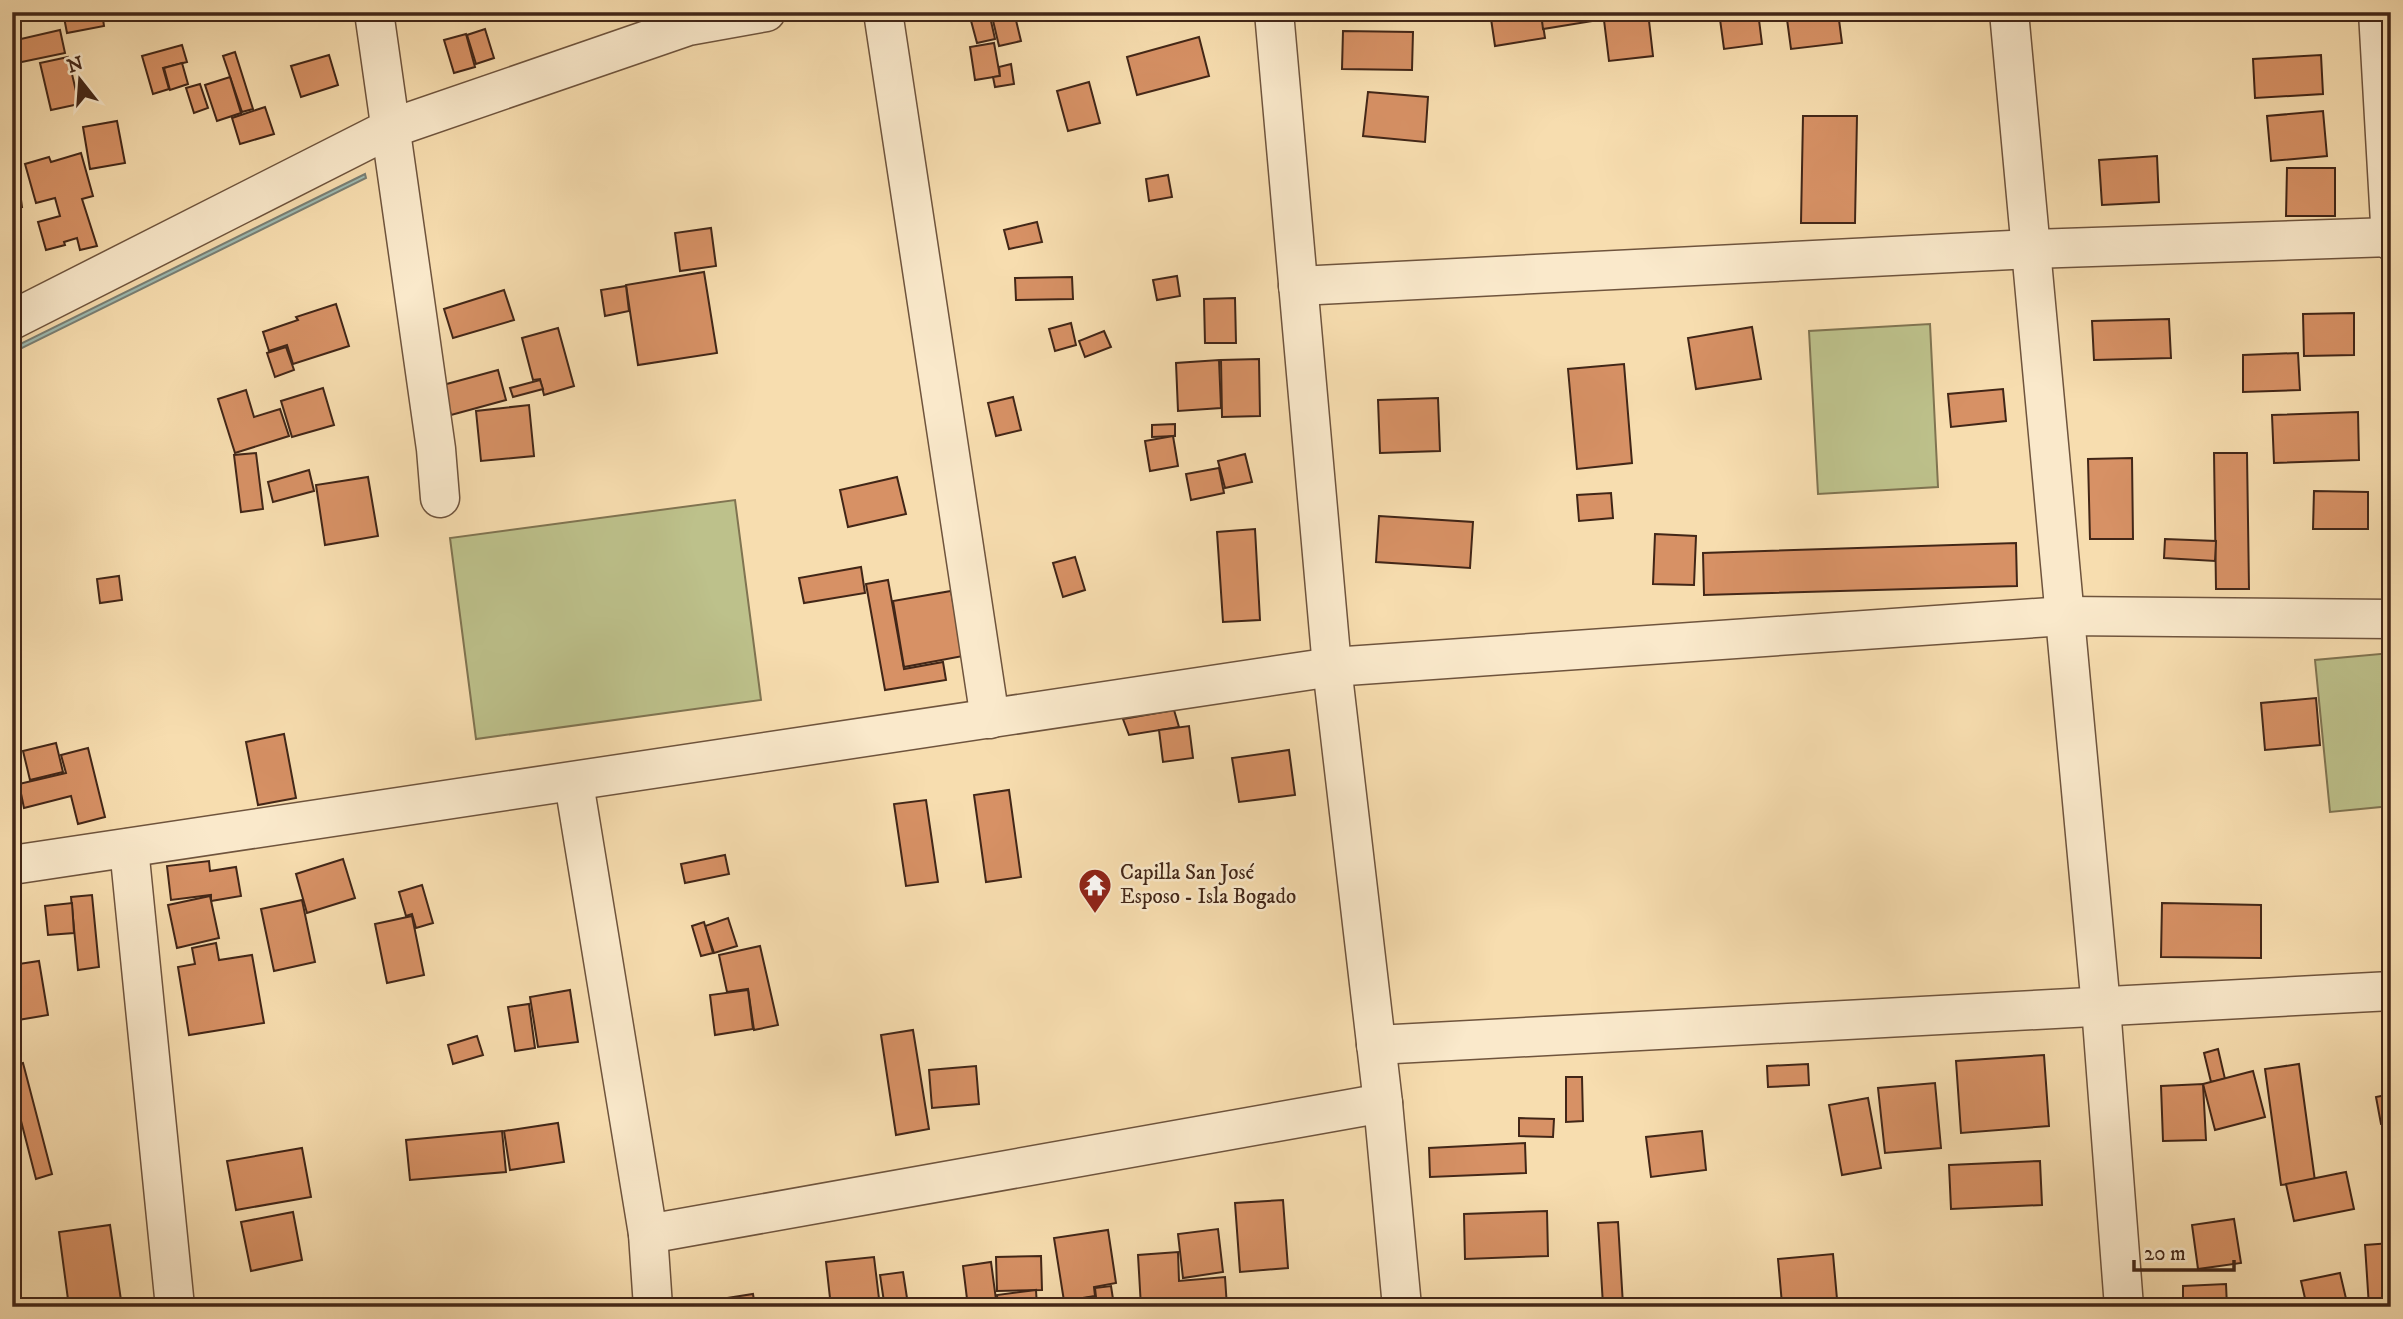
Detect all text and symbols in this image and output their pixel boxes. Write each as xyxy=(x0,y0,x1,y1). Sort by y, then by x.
north arrow xyxy=(46,46,116,116)
text: N xyxy=(65,52,87,78)
place label: Capilla San José Esposo - Isla Bogado xyxy=(1120,860,1296,910)
temple icon: Capilla San José Esposo - Isla Bogado xyxy=(1076,866,1114,915)
scale bar xyxy=(2134,1228,2233,1272)
text: 20 m xyxy=(2144,1241,2186,1267)

